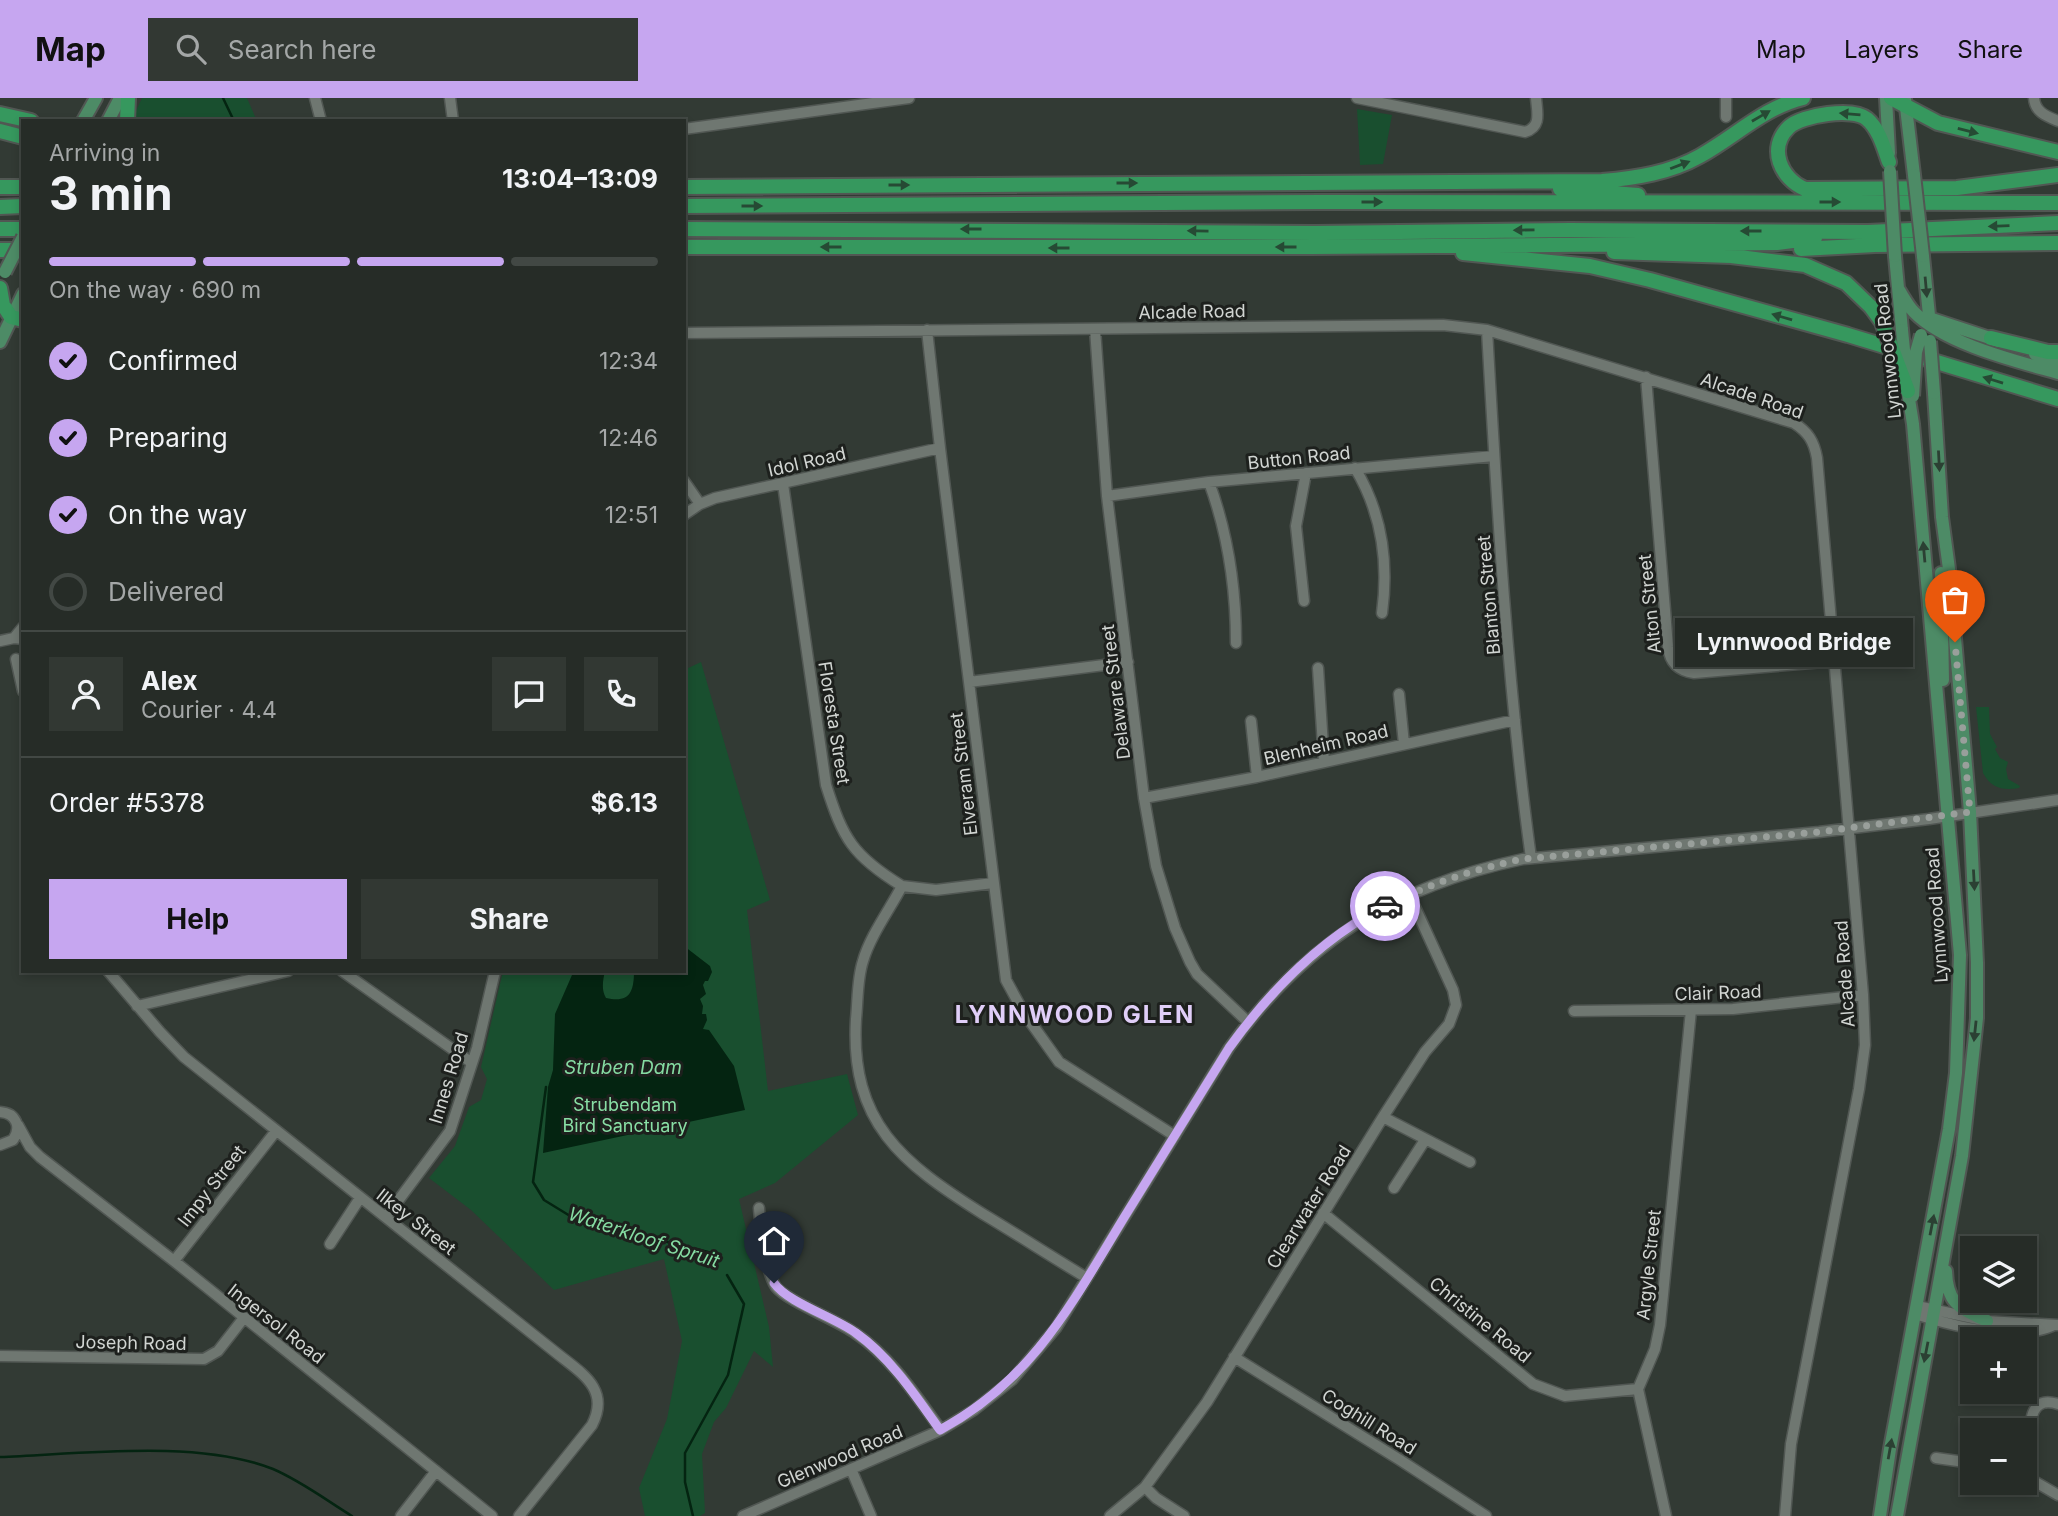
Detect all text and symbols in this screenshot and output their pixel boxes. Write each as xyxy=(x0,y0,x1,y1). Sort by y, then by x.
search box xyxy=(148,18,638,81)
text: Map xyxy=(35,29,106,69)
icon: search xyxy=(172,30,210,68)
text: Search here xyxy=(228,34,376,65)
text: Map xyxy=(1756,35,1806,64)
text: Layers xyxy=(1844,35,1919,64)
text: Share xyxy=(1957,35,2023,64)
one-way arrow xyxy=(1839,108,1861,119)
one-way arrow xyxy=(1751,110,1771,122)
one-way arrow xyxy=(1957,126,1979,137)
text: Arriving in xyxy=(49,139,160,167)
one-way arrow xyxy=(1669,159,1690,170)
text: 13:04–13:09 xyxy=(502,163,658,194)
text: 3 min xyxy=(49,165,173,221)
one-way arrow xyxy=(1116,177,1138,189)
one-way arrow xyxy=(889,179,911,191)
one-way arrow xyxy=(1361,196,1383,208)
one-way arrow xyxy=(1820,196,1842,208)
one-way arrow xyxy=(742,200,764,212)
one-way arrow xyxy=(1988,220,2010,231)
one-way arrow xyxy=(959,223,981,235)
one-way arrow xyxy=(1512,224,1534,236)
one-way arrow xyxy=(1187,225,1209,237)
one-way arrow xyxy=(1740,225,1762,237)
one-way arrow xyxy=(820,241,842,253)
one-way arrow xyxy=(1275,241,1297,253)
one-way arrow xyxy=(1048,242,1070,254)
text: On the way · 690 m xyxy=(49,276,261,304)
one-way arrow xyxy=(1921,276,1932,298)
street label: Lynnwood Road xyxy=(1870,282,1905,420)
street label: Alcade Road xyxy=(1138,300,1246,323)
one-way arrow xyxy=(1771,312,1792,322)
icon: check xyxy=(49,342,87,380)
text: Confirmed xyxy=(108,345,238,376)
text: 12:34 xyxy=(599,347,658,375)
street label: Alcade Road xyxy=(1698,368,1806,423)
one-way arrow xyxy=(1982,374,2003,384)
icon: check xyxy=(49,419,87,457)
text: Preparing xyxy=(108,422,228,453)
text: 12:46 xyxy=(599,424,658,452)
street label: Idol Road xyxy=(766,442,848,481)
street label: Button Road xyxy=(1246,442,1352,473)
one-way arrow xyxy=(1933,451,1944,473)
icon: check xyxy=(49,496,87,534)
text: On the way xyxy=(108,499,247,530)
text: 12:51 xyxy=(605,501,658,529)
street label: Blanton Street xyxy=(1473,534,1504,656)
one-way arrow xyxy=(1918,541,1929,563)
street label: Alton Street xyxy=(1634,553,1665,655)
pin xyxy=(1925,570,1985,642)
text: Delivered xyxy=(108,576,224,607)
icon: bag xyxy=(1936,581,1974,619)
callout: Lynnwood Bridge xyxy=(1675,618,1913,666)
street label: Delaware Street xyxy=(1097,623,1134,761)
text: Lynnwood Bridge xyxy=(1696,628,1892,656)
button: person xyxy=(49,657,123,731)
button: chat xyxy=(492,657,566,731)
button: phone xyxy=(584,657,658,731)
street label: Floresta Street xyxy=(814,660,855,786)
text: Alex xyxy=(141,665,198,696)
text: Courier · 4.4 xyxy=(141,696,277,724)
street label: Elveram Street xyxy=(946,711,981,837)
street label: Blenheim Road xyxy=(1262,720,1390,769)
text: Order #5378 xyxy=(49,787,205,818)
text: $6.13 xyxy=(591,787,658,818)
street label: Lynnwood Road xyxy=(1921,847,1952,984)
one-way arrow xyxy=(1968,870,1979,892)
courier xyxy=(1350,871,1420,941)
button: Help xyxy=(49,879,347,959)
button: Share xyxy=(361,879,658,959)
icon: car xyxy=(1366,887,1404,925)
street label: Alcade Road xyxy=(1830,920,1859,1028)
street label: Clair Road xyxy=(1674,980,1762,1005)
district label: LYNNWOOD GLEN xyxy=(955,1000,1195,1029)
one-way arrow xyxy=(1970,1020,1981,1042)
street label: Innes Road xyxy=(425,1030,472,1126)
water label: Struben Dam xyxy=(564,1056,682,1079)
park label: Strubendam Bird Sanctuary xyxy=(562,1094,688,1136)
street label: Impy Street xyxy=(173,1141,250,1230)
street label: Clearwater Road xyxy=(1262,1141,1355,1272)
street label: Ilkey Street xyxy=(372,1184,460,1259)
water label: Waterkloof Spruit xyxy=(566,1202,723,1273)
street label: Argyle Street xyxy=(1632,1209,1665,1321)
pin xyxy=(744,1211,804,1283)
one-way arrow xyxy=(1926,1214,1937,1236)
icon: home xyxy=(755,1222,793,1260)
map controls xyxy=(1960,1236,2037,1495)
button: layers xyxy=(1960,1236,2037,1313)
street label: Christine Road xyxy=(1425,1272,1535,1367)
street label: Ingersol Road xyxy=(224,1279,329,1368)
button: + xyxy=(1960,1327,2037,1404)
street label: Joseph Road xyxy=(75,1331,187,1354)
one-way arrow xyxy=(1920,1341,1931,1363)
street label: Coghill Road xyxy=(1318,1384,1420,1459)
button: − xyxy=(1960,1418,2037,1495)
street label: Glenwood Road xyxy=(774,1421,906,1492)
one-way arrow xyxy=(1885,1437,1896,1459)

